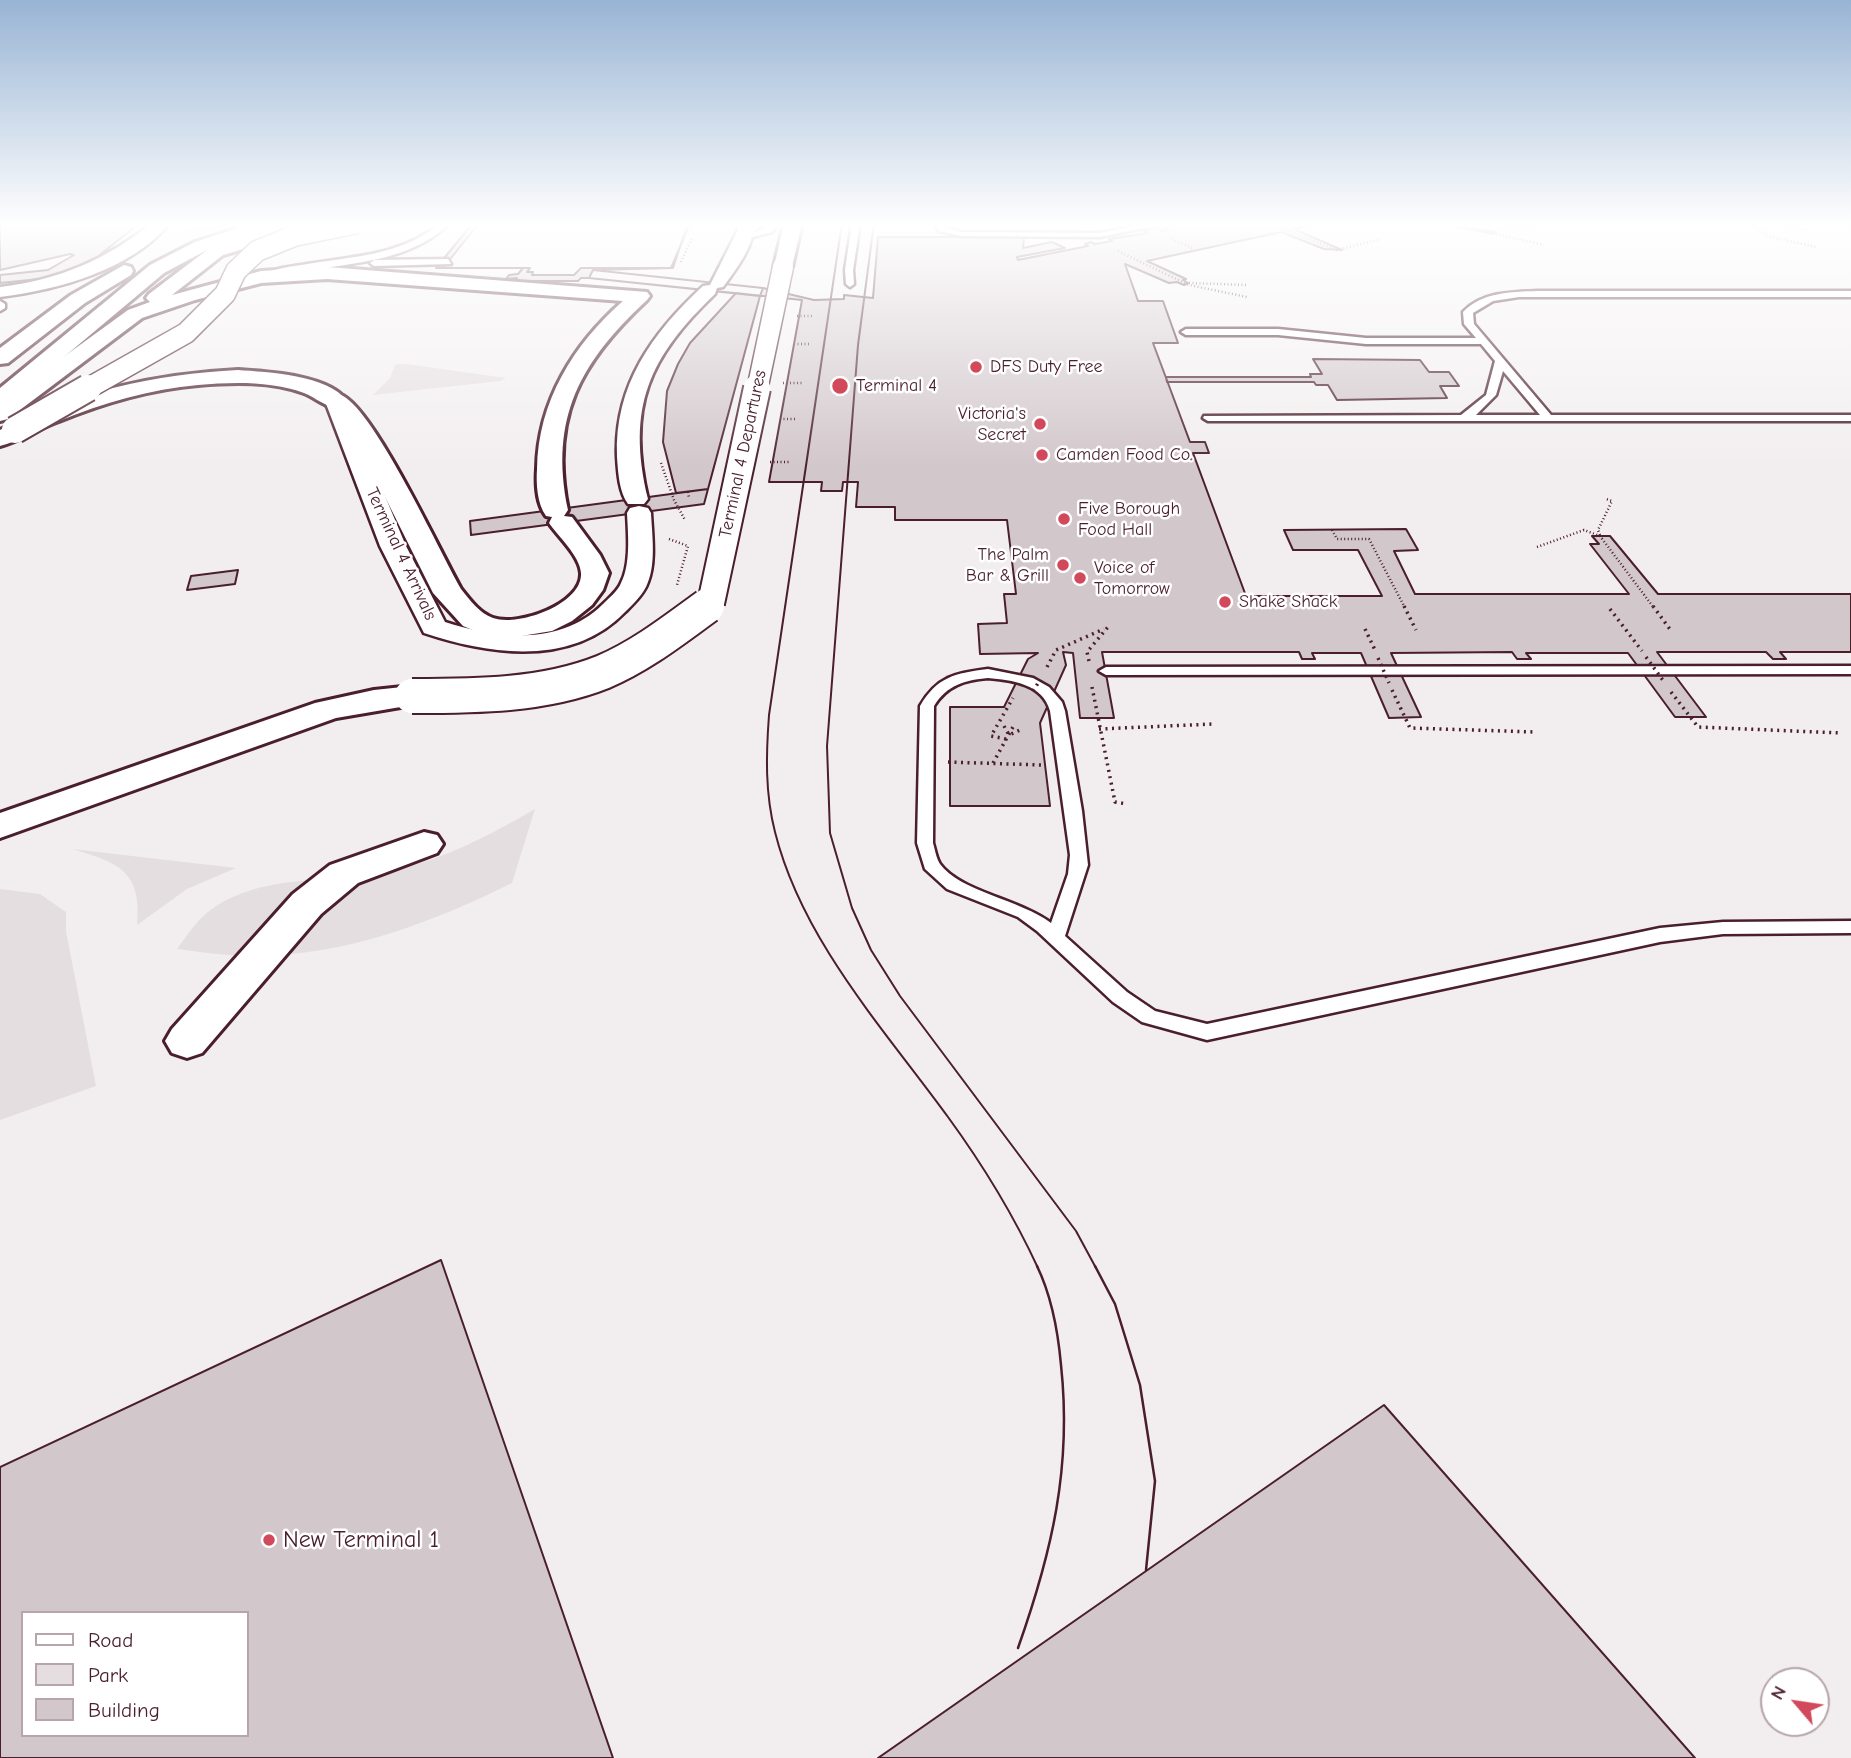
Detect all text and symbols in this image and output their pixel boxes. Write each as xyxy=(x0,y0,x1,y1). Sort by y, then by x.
place label: DFS Duty Free xyxy=(990,356,1103,378)
marker: DFS Duty Free xyxy=(968,359,984,375)
street label: Terminal 4 Departures xyxy=(715,368,771,540)
place label: Terminal 4 xyxy=(856,375,937,397)
marker: Terminal 4 xyxy=(830,376,850,396)
place label: Victoria's Secret xyxy=(958,403,1026,446)
marker: Victoria's Secret xyxy=(1032,416,1048,432)
place label: Camden Food Co. xyxy=(1056,444,1193,466)
marker: Camden Food Co. xyxy=(1034,447,1050,463)
street label: Terminal 4 Arrivals xyxy=(361,484,441,624)
place label: Five Borough Food Hall xyxy=(1078,498,1180,540)
marker: Five Borough Food Hall xyxy=(1056,511,1072,527)
place label: The Palm Bar & Grill xyxy=(966,544,1049,586)
marker: The Palm Bar & Grill xyxy=(1055,557,1071,573)
place label: Voice of Tomorrow xyxy=(1094,557,1170,600)
marker: Voice of Tomorrow xyxy=(1072,570,1088,586)
place label: Shake Shack xyxy=(1239,591,1337,613)
marker: Shake Shack xyxy=(1217,594,1233,610)
place label: New Terminal 1 xyxy=(283,1526,439,1554)
marker: New Terminal 1 xyxy=(261,1532,277,1548)
legend xyxy=(21,1611,248,1737)
text: Road xyxy=(88,1628,133,1652)
text: Park xyxy=(88,1663,128,1687)
north arrow xyxy=(1760,1667,1830,1737)
text: N xyxy=(1766,1682,1791,1704)
text: Building xyxy=(88,1698,160,1722)

